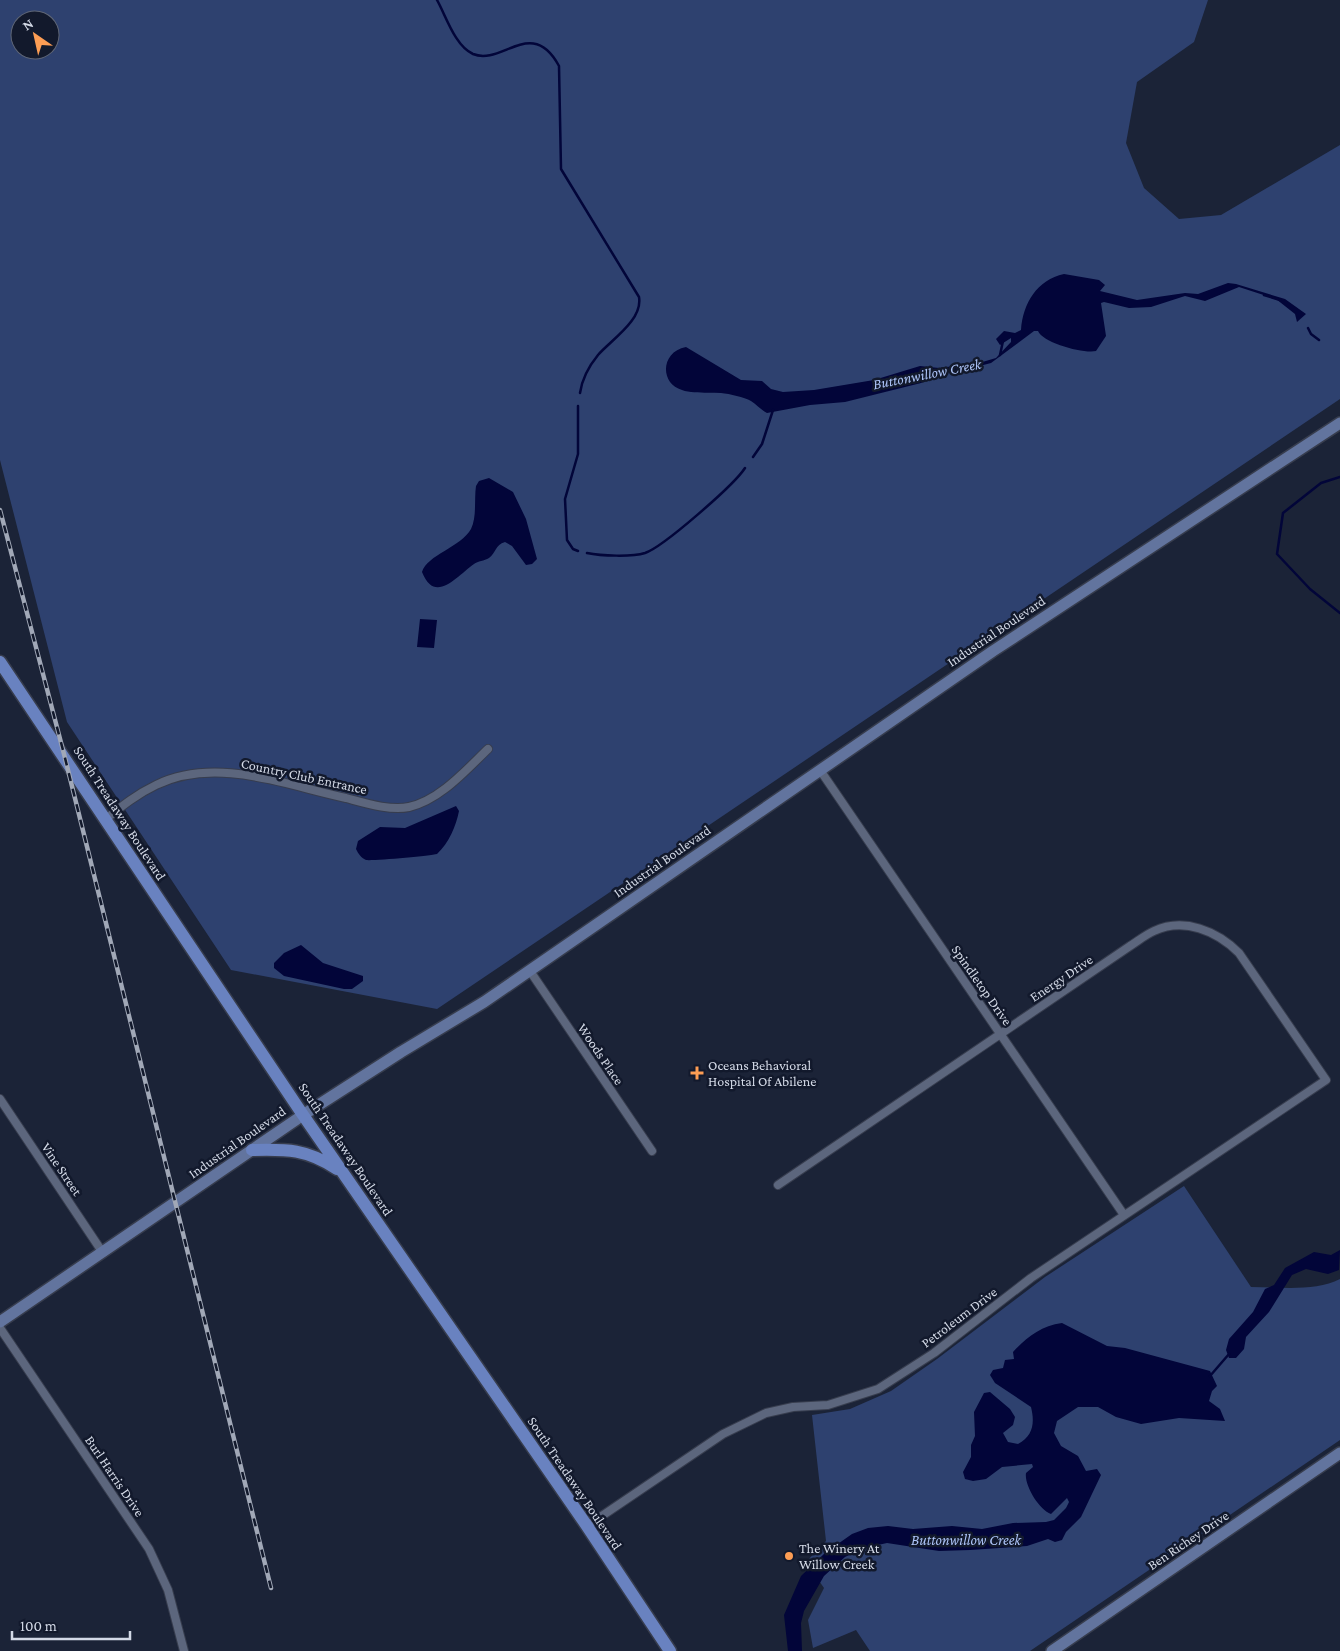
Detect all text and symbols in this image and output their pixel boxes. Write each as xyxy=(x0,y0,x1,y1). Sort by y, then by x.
north arrow xyxy=(10,10,60,60)
text: N xyxy=(19,15,37,34)
water label: Buttonwillow Creek xyxy=(872,355,984,392)
street label: Industrial Boulevard xyxy=(944,592,1049,670)
street label: South Treadaway Boulevard xyxy=(71,743,170,884)
street label: Country Club Entrance xyxy=(240,755,368,797)
street label: Industrial Boulevard xyxy=(610,821,714,900)
street label: Spindletop Drive xyxy=(948,942,1016,1028)
street label: Energy Drive xyxy=(1027,951,1095,1005)
street label: Woods Place xyxy=(575,1020,627,1088)
place label: Oceans Behavioral Hospital Of Abilene xyxy=(708,1057,816,1089)
marker: Oceans Behavioral Hospital Of Abilene xyxy=(690,1066,704,1080)
street label: South Treadaway Boulevard xyxy=(296,1080,397,1219)
street label: Industrial Boulevard xyxy=(185,1102,289,1181)
street label: Vine Street xyxy=(38,1139,86,1199)
street label: Petroleum Drive xyxy=(918,1283,1000,1351)
street label: South Treadaway Boulevard xyxy=(525,1414,626,1553)
street label: Burl Harris Drive xyxy=(82,1433,148,1519)
street label: Ben Richey Drive xyxy=(1144,1507,1232,1573)
water label: Buttonwillow Creek xyxy=(911,1532,1022,1548)
place label: The Winery At Willow Creek xyxy=(799,1540,880,1572)
marker: The Winery At Willow Creek xyxy=(783,1550,795,1562)
scale bar xyxy=(12,1608,130,1640)
text: 100 m xyxy=(20,1618,57,1634)

